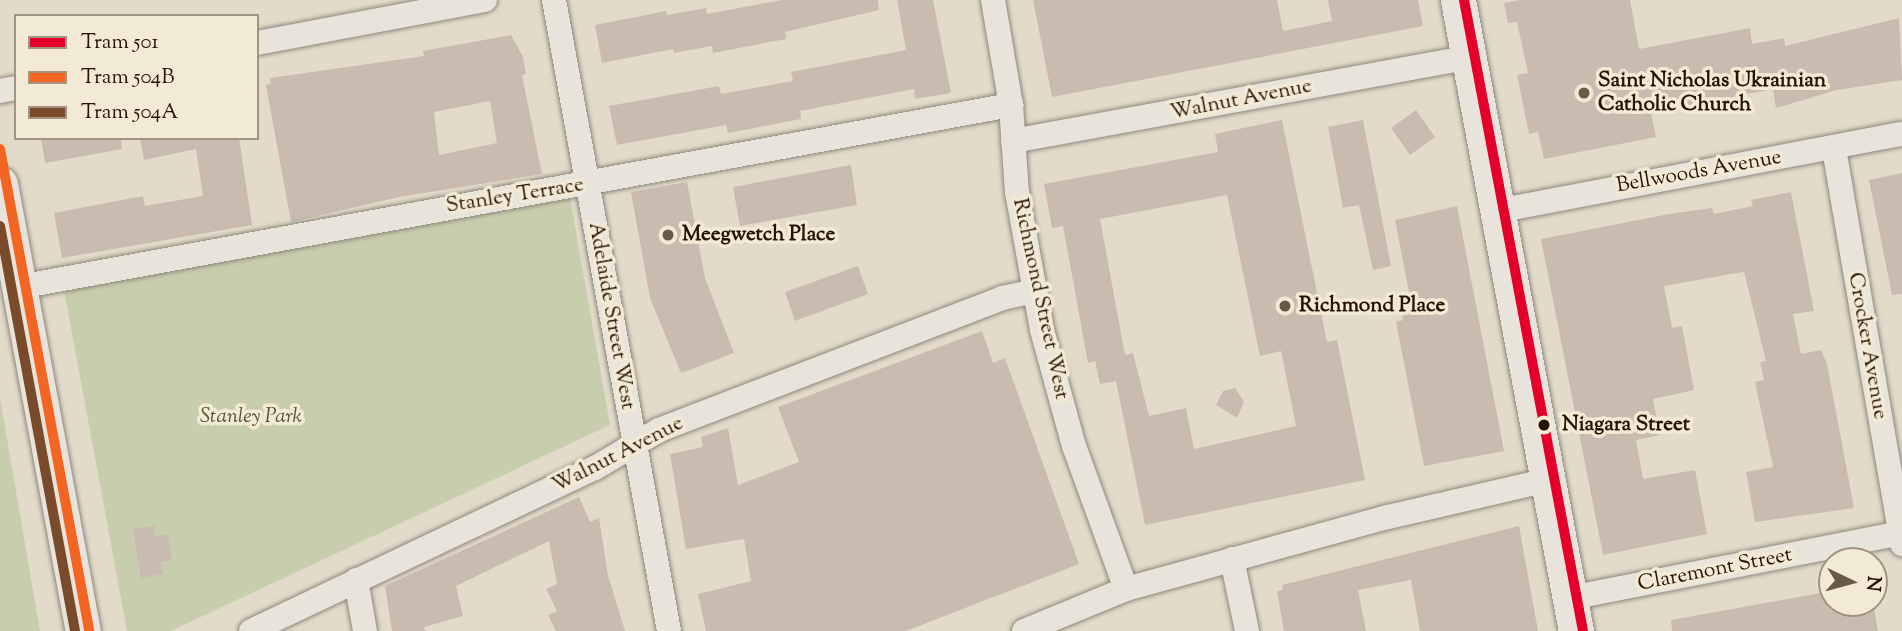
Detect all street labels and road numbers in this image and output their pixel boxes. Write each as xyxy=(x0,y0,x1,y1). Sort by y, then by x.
street label: Walnut Avenue xyxy=(1168,74,1314,126)
street label: Bellwoods Avenue xyxy=(1614,145,1784,199)
street label: Stanley Terrace xyxy=(444,173,586,219)
street label: Richmond Street West xyxy=(1006,196,1074,402)
street label: Adelaide Street West xyxy=(582,220,640,412)
street label: Crocker Avenue xyxy=(1842,271,1892,421)
street label: Walnut Avenue xyxy=(548,411,688,499)
street label: Claremont Street xyxy=(1636,543,1794,597)

